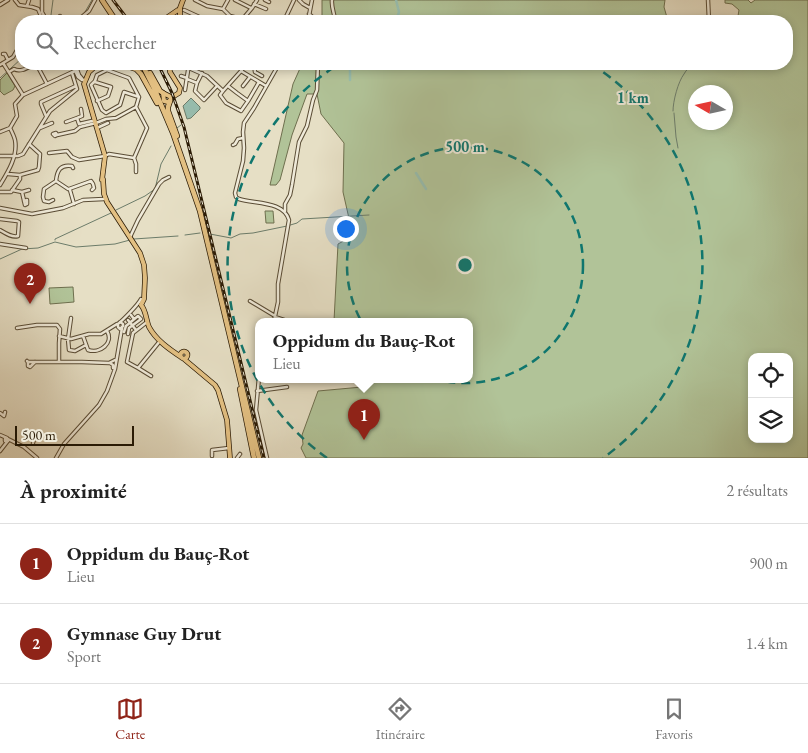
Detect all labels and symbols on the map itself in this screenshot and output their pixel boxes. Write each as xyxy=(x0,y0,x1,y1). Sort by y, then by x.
north arrow xyxy=(688,85,733,130)
text: 1 km xyxy=(617,88,649,107)
text: 500 m xyxy=(445,137,485,156)
your location xyxy=(333,216,359,242)
centre of rings xyxy=(456,256,474,274)
pin: 2 xyxy=(14,263,46,304)
pin: 1 xyxy=(348,399,380,440)
scale bar xyxy=(15,423,134,446)

